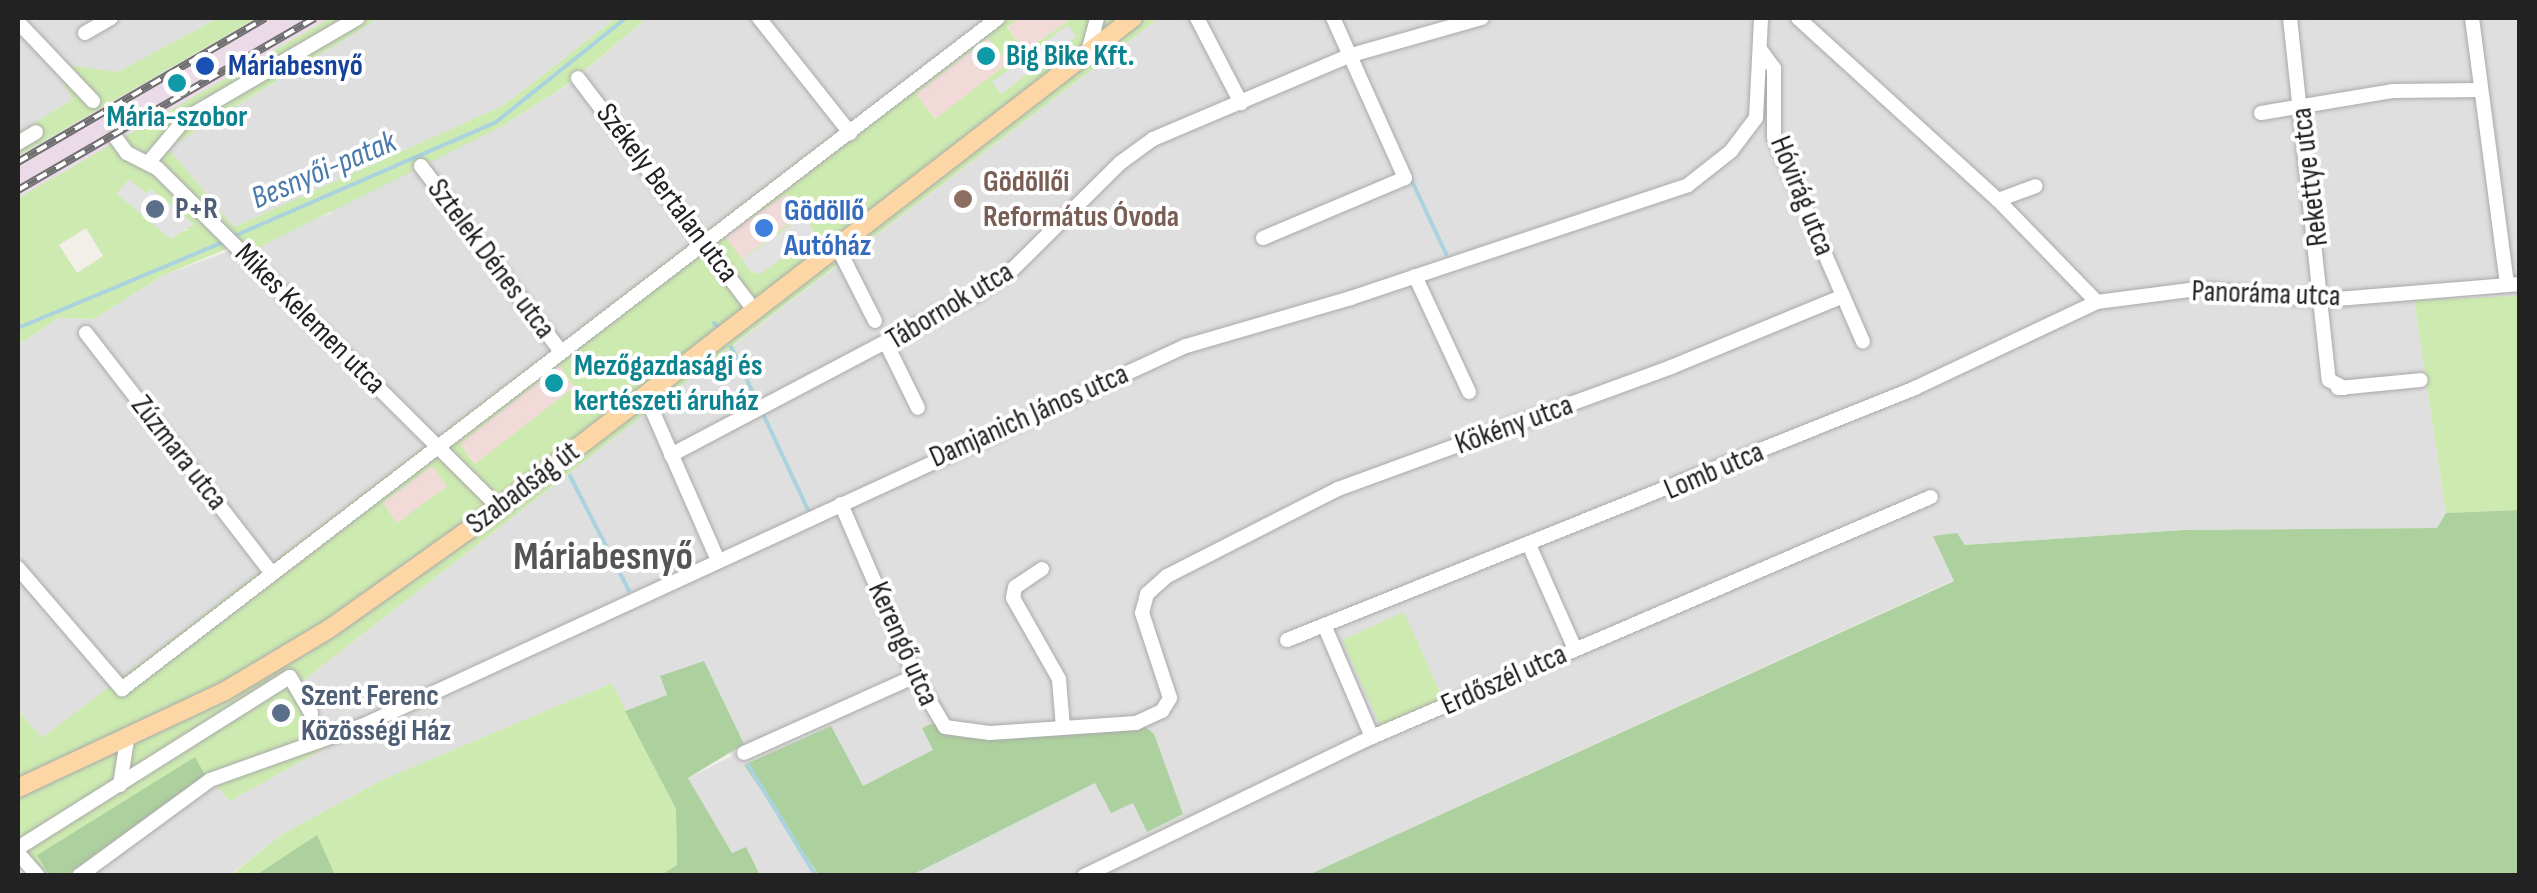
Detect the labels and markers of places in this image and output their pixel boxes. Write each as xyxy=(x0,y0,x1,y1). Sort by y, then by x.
place label: Big Bike Kft. xyxy=(1006,38,1135,74)
marker: Big Bike Kft. xyxy=(975,45,997,67)
place label: Máriabesnyő xyxy=(228,48,363,84)
marker: Máriabesnyő xyxy=(192,53,218,79)
marker: Mária-szobor xyxy=(166,72,188,94)
place label: Mária-szobor xyxy=(106,99,248,135)
place label: Gödöllői Református Óvoda xyxy=(983,164,1179,234)
marker: Gödöllői Református Óvoda xyxy=(952,188,974,210)
place label: P+R xyxy=(175,191,218,227)
place label: Gödöllő Autóház xyxy=(784,193,871,264)
marker: P+R xyxy=(144,198,166,220)
marker: Gödöllő Autóház xyxy=(753,217,775,239)
place label: Mezőgazdasági és kertészeti áruház xyxy=(574,348,762,418)
marker: Mezőgazdasági és kertészeti áruház xyxy=(543,372,565,394)
place label: Szent Ferenc Közösségi Ház xyxy=(301,678,451,748)
marker: Szent Ferenc Közösségi Ház xyxy=(270,702,292,724)

